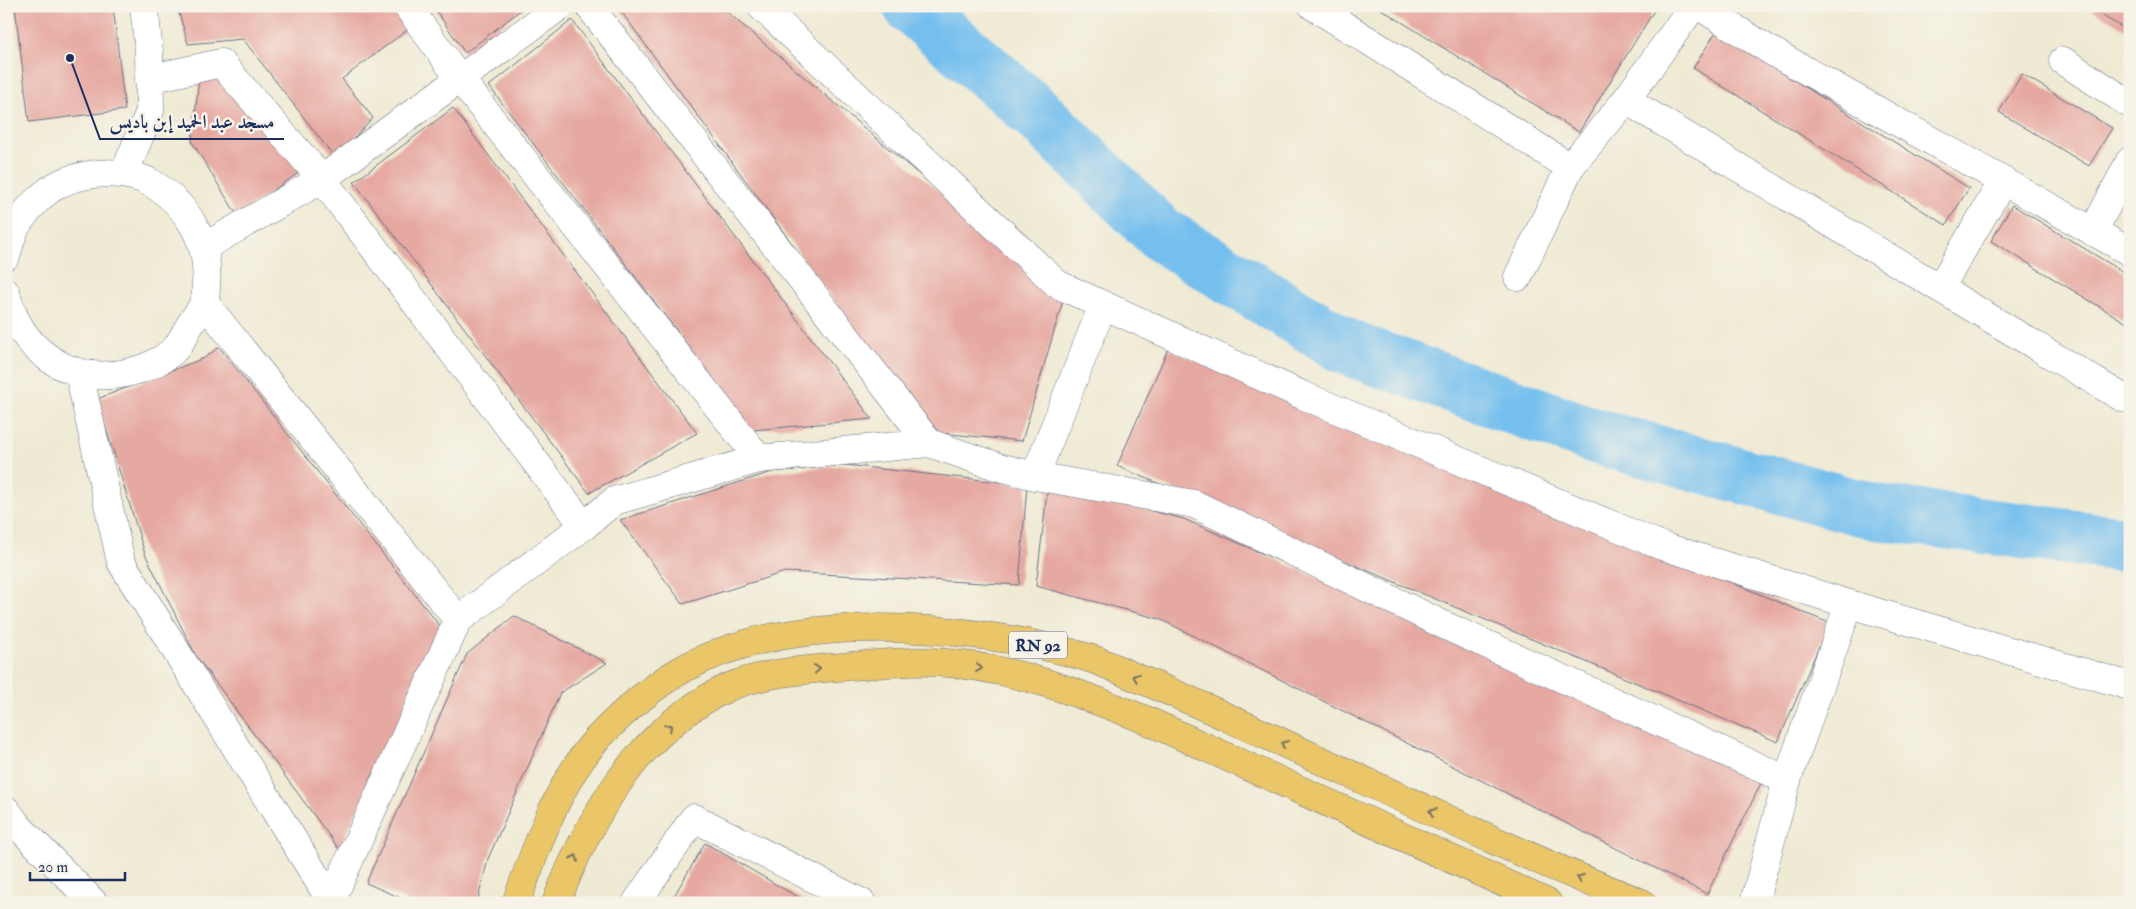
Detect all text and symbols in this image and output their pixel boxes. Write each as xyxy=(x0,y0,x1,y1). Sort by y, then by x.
callout: مسجد عبد الحميد إبن باديس xyxy=(100,105,284,139)
text: مسجد عبد الحميد إبن باديس xyxy=(110,110,274,135)
road number: RN 92 xyxy=(1009,632,1067,658)
one-way arrow xyxy=(975,662,983,673)
one-way arrow xyxy=(813,664,821,675)
one-way arrow xyxy=(1132,673,1141,683)
one-way arrow xyxy=(664,724,673,733)
one-way arrow xyxy=(1280,739,1289,750)
one-way arrow xyxy=(1428,807,1437,818)
scale bar xyxy=(30,849,125,881)
one-way arrow xyxy=(568,854,579,863)
text: 20 m xyxy=(38,858,68,877)
one-way arrow xyxy=(1576,874,1585,885)

